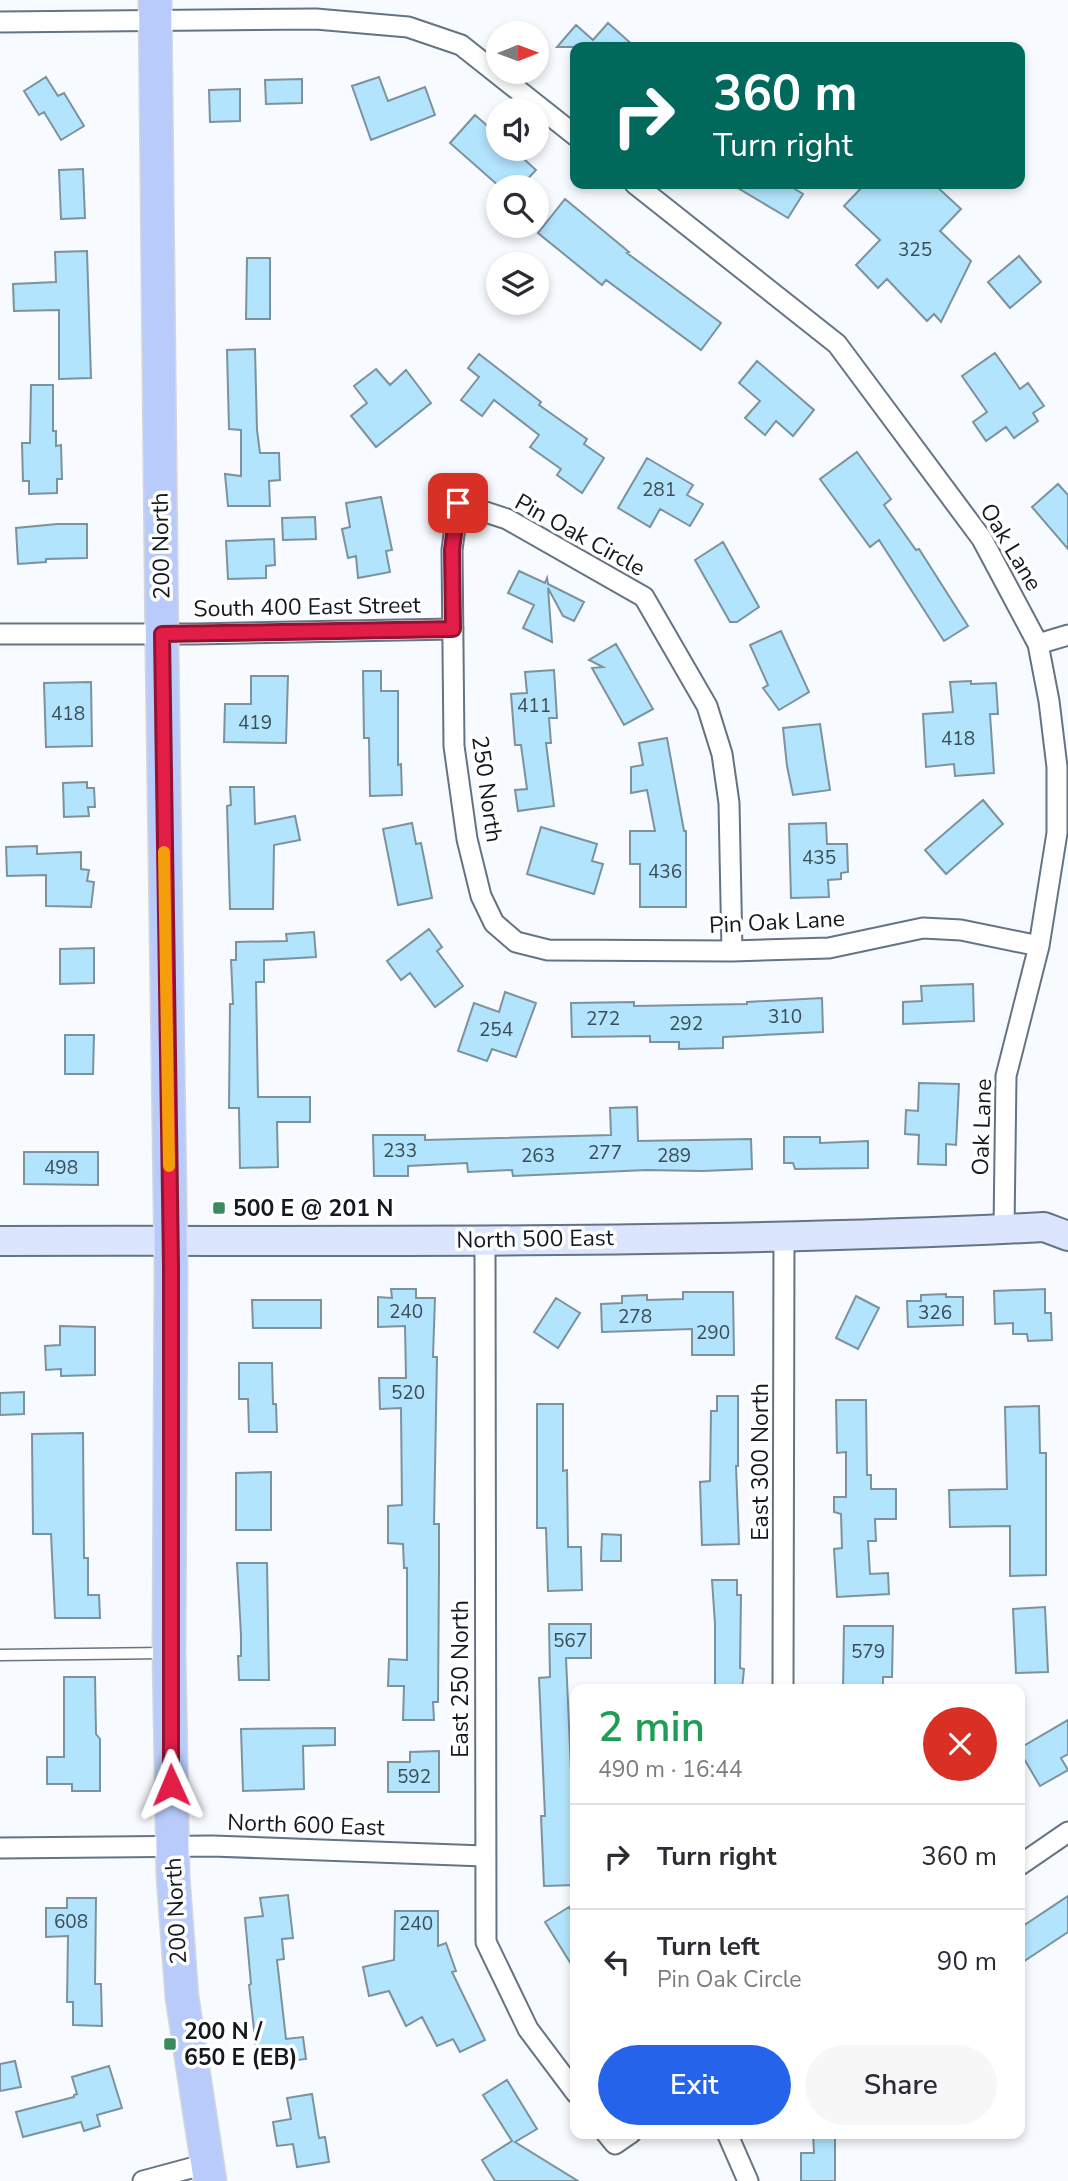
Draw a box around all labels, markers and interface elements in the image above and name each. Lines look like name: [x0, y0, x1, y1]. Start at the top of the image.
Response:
north arrow: [486, 21, 550, 84]
map controls: [486, 21, 549, 315]
text: 360 m: [713, 60, 857, 127]
icon: right: [598, 70, 689, 161]
button: sound: [486, 98, 549, 161]
text: Turn right: [713, 124, 853, 167]
button: search: [486, 175, 549, 238]
house number: 325: [898, 237, 932, 263]
button: layers: [486, 252, 549, 315]
pin: [428, 473, 488, 533]
house number: 281: [642, 477, 676, 503]
icon: arrive: [439, 484, 477, 522]
street label: Pin Oak Circle: [509, 486, 651, 584]
street label: 200 North: [145, 492, 177, 600]
street label: Oak Lane: [973, 497, 1049, 597]
street label: South 400 East Street: [193, 590, 422, 624]
house number: 411: [517, 693, 551, 719]
house number: 418: [51, 701, 85, 727]
house number: 419: [238, 710, 272, 736]
house number: 418: [941, 726, 975, 752]
street label: 250 North: [464, 734, 510, 844]
house number: 435: [802, 845, 836, 871]
house number: 436: [648, 859, 682, 885]
street label: Pin Oak Lane: [708, 903, 846, 941]
house number: 310: [768, 1004, 802, 1030]
house number: 272: [586, 1006, 620, 1032]
house number: 292: [669, 1011, 703, 1037]
house number: 254: [479, 1017, 513, 1043]
street label: Oak Lane: [965, 1078, 999, 1176]
house number: 233: [383, 1138, 417, 1164]
house number: 277: [588, 1140, 622, 1166]
house number: 263: [521, 1143, 555, 1169]
house number: 289: [657, 1143, 691, 1169]
house number: 498: [44, 1155, 78, 1181]
place label: 500 E @ 201 N: [233, 1193, 393, 1224]
marker: 500 E @ 201 N: [211, 1200, 227, 1216]
street label: North 500 East: [456, 1222, 615, 1256]
house number: 240: [389, 1299, 423, 1325]
house number: 326: [918, 1300, 952, 1326]
house number: 278: [618, 1304, 652, 1330]
house number: 290: [696, 1320, 730, 1346]
house number: 520: [391, 1380, 425, 1406]
street label: East 300 North: [745, 1383, 776, 1541]
street label: East 250 North: [445, 1600, 476, 1758]
house number: 567: [553, 1628, 587, 1654]
house number: 579: [851, 1639, 885, 1665]
text: 2 min: [598, 1699, 705, 1756]
button: close: [923, 1707, 997, 1781]
position arrow: [134, 1748, 208, 1822]
text: 490 m · 16:44: [598, 1754, 743, 1785]
house number: 592: [397, 1764, 431, 1790]
street label: North 600 East: [227, 1807, 386, 1843]
icon: right: [598, 1838, 636, 1876]
text: Turn right: [657, 1839, 776, 1874]
text: 360 m: [921, 1839, 997, 1874]
street label: 200 North: [158, 1857, 194, 1965]
house number: 608: [54, 1909, 88, 1935]
house number: 240: [399, 1911, 433, 1937]
text: Turn left: [657, 1929, 760, 1964]
icon: left: [598, 1943, 636, 1981]
text: 90 m: [937, 1944, 997, 1979]
text: Pin Oak Circle: [657, 1964, 802, 1995]
place label: 200 N / 650 E (EB): [184, 2016, 298, 2073]
marker: 200 N / 650 E (EB): [162, 2036, 178, 2052]
button: Exit: [598, 2045, 791, 2125]
button: Share: [805, 2045, 997, 2125]

